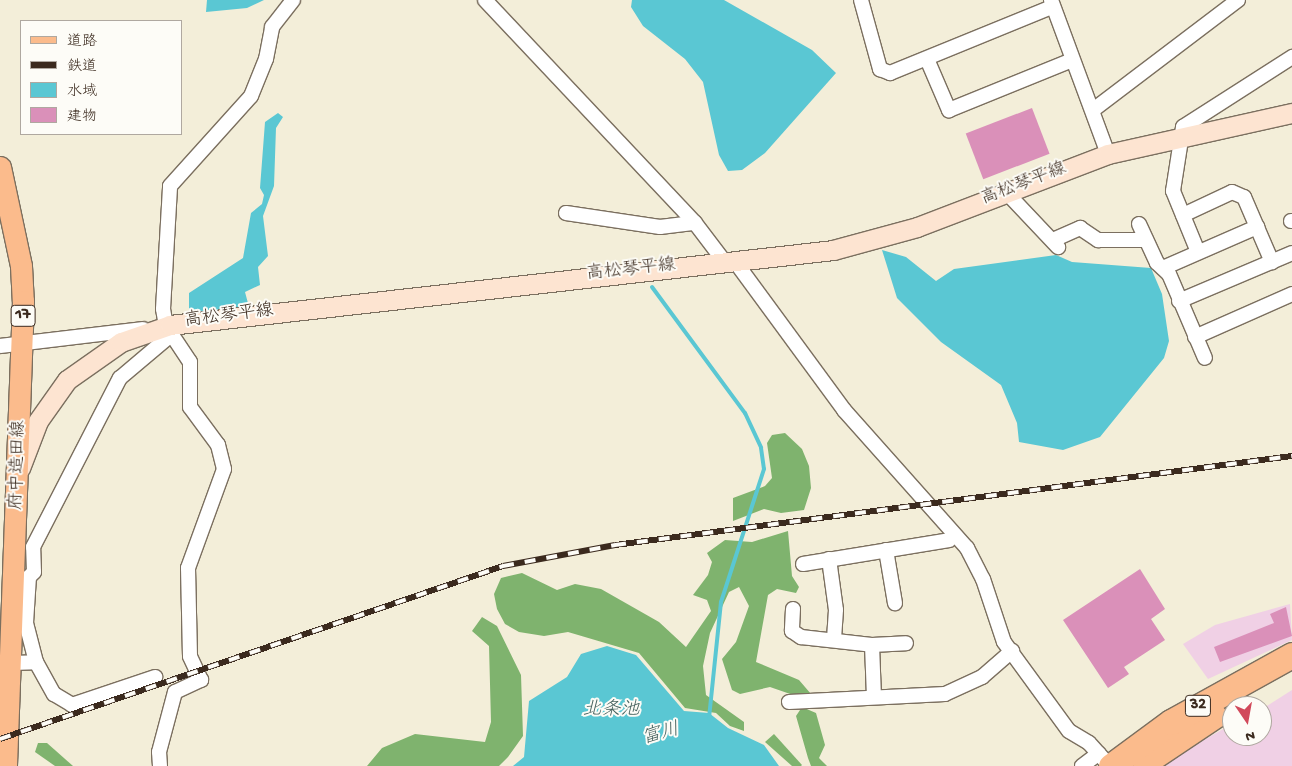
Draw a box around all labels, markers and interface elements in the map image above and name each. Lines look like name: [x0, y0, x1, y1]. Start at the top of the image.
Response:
legend: [20, 20, 182, 135]
text: 道路: [67, 33, 97, 51]
text: 鉄道: [67, 58, 97, 76]
text: 水域: [67, 83, 97, 101]
text: 建物: [67, 108, 97, 126]
street label: 高松琴平線: [978, 159, 1070, 211]
street label: 高松琴平線: [585, 256, 677, 286]
street label: 高松琴平線: [183, 301, 275, 333]
road number: 17: [10, 302, 36, 330]
street label: 府中造田線: [7, 420, 31, 510]
road number: 32: [1184, 692, 1212, 719]
north arrow: [1222, 696, 1272, 746]
water label: 北条池: [583, 700, 639, 722]
water label: 富川: [640, 719, 682, 751]
text: N: [1244, 726, 1256, 744]

